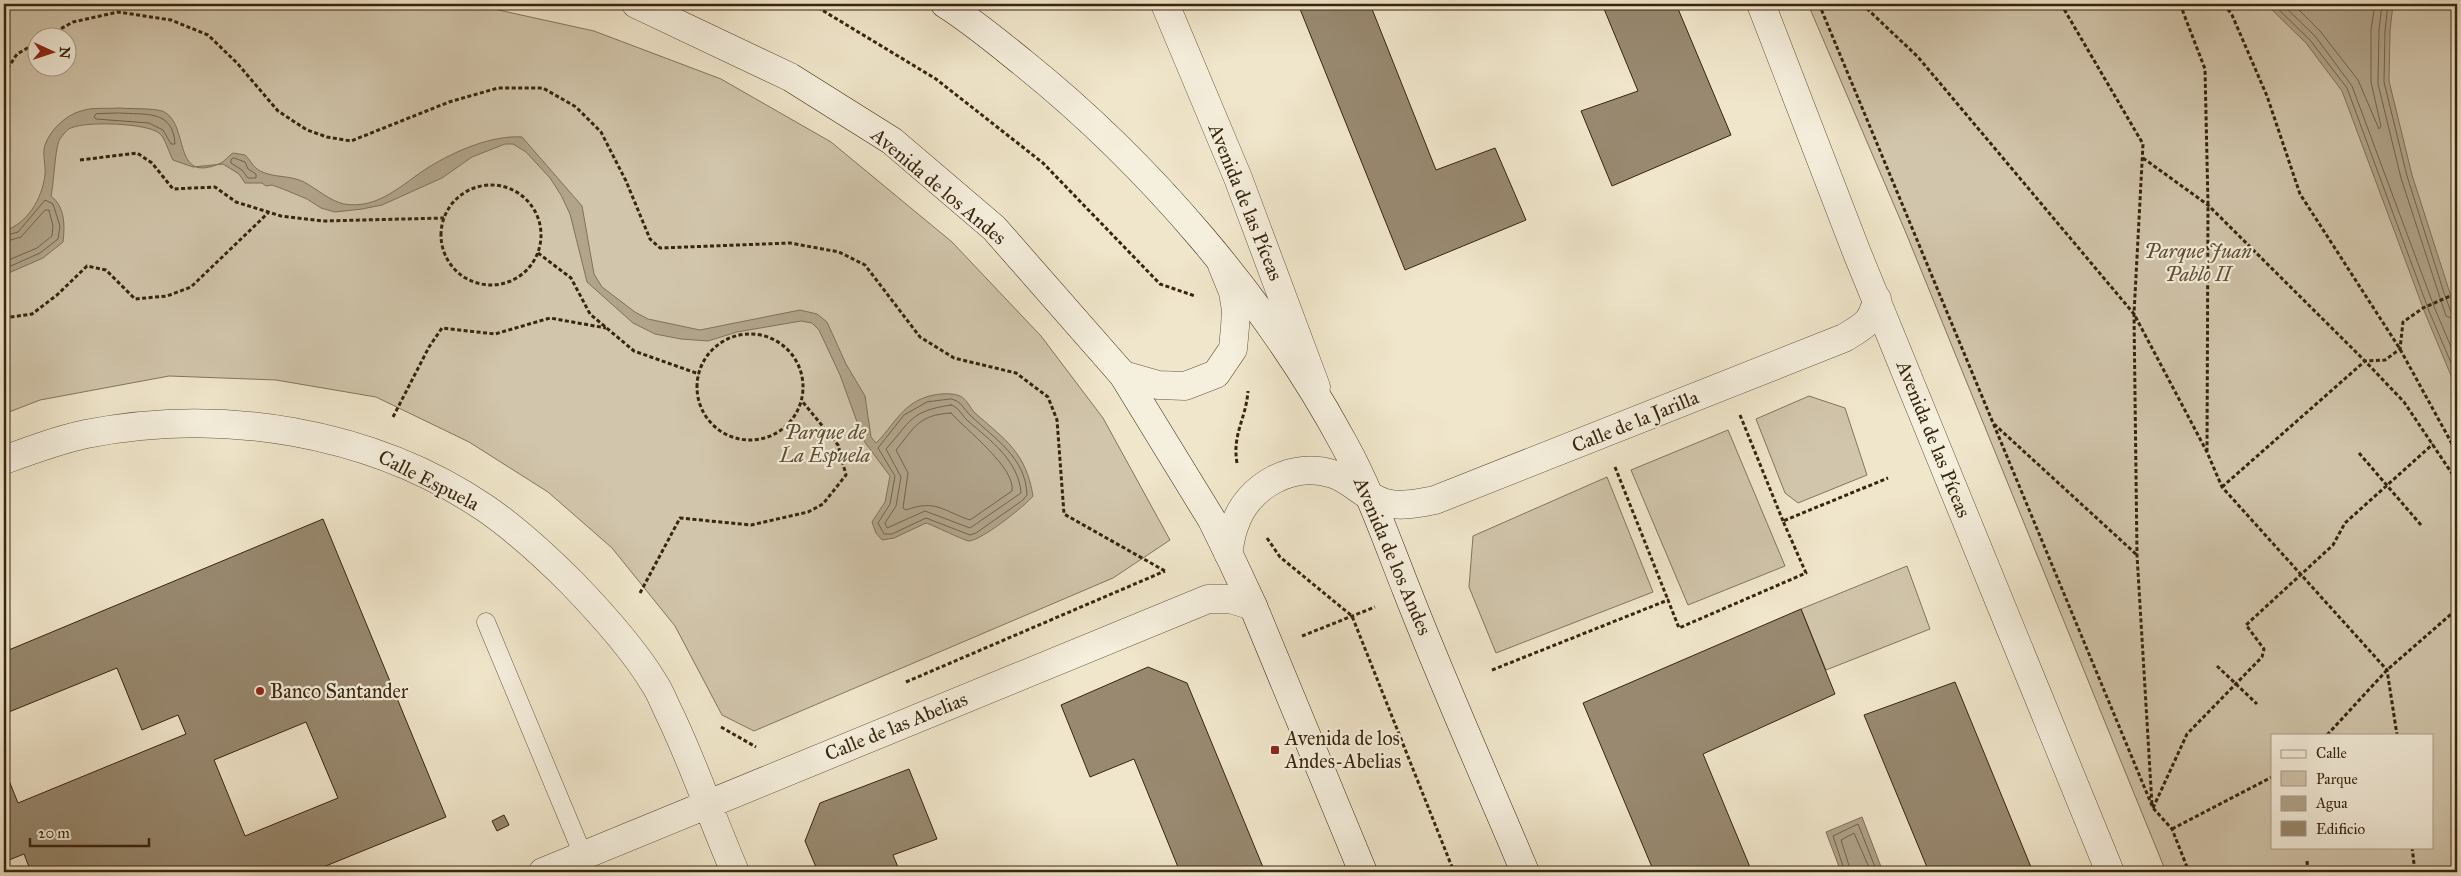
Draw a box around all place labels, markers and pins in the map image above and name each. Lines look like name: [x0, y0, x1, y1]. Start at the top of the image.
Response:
place label: Banco Santander: [270, 679, 409, 703]
marker: Banco Santander: [254, 685, 266, 697]
place label: Avenida de los Andes-Abelias: [1284, 726, 1401, 773]
marker: Avenida de los Andes-Abelias: [1269, 744, 1281, 756]

